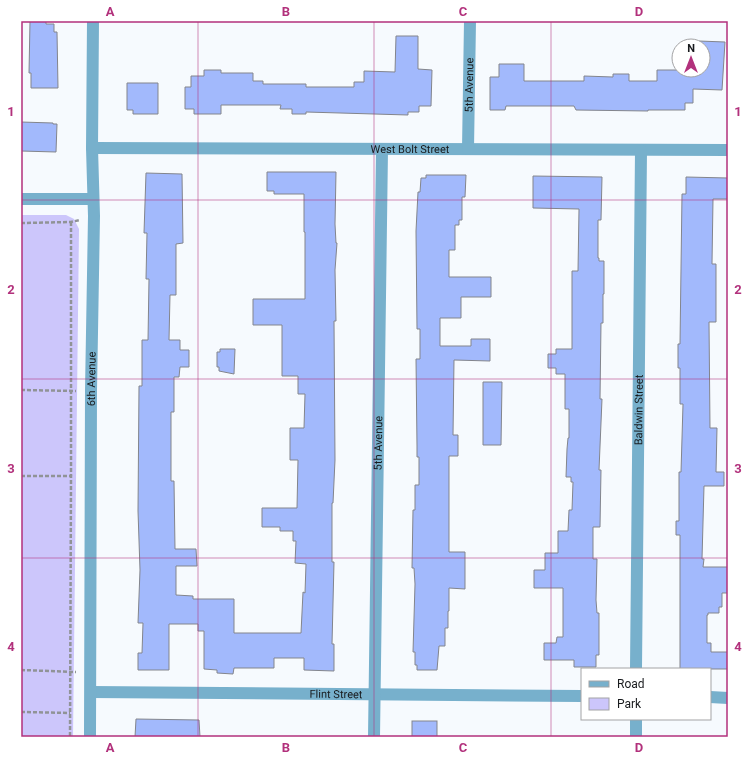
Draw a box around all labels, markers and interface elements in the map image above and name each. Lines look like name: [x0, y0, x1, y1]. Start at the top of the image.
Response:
text: A: [106, 4, 115, 19]
text: B: [282, 4, 290, 19]
text: C: [459, 4, 468, 19]
text: D: [635, 4, 643, 19]
north arrow: [671, 38, 711, 78]
text: N: [687, 42, 695, 55]
street label: 5th Avenue: [463, 57, 476, 112]
text: 1: [7, 104, 15, 119]
text: 1: [734, 104, 742, 119]
street label: West Bolt Street: [371, 143, 450, 156]
text: 2: [7, 282, 15, 297]
text: 2: [734, 282, 742, 297]
street label: 6th Avenue: [85, 351, 99, 406]
street label: Baldwin Street: [632, 374, 646, 445]
street label: 5th Avenue: [372, 415, 385, 470]
text: 3: [7, 461, 15, 476]
text: 3: [734, 461, 742, 476]
text: 4: [7, 639, 15, 654]
text: 4: [734, 639, 742, 654]
legend: [581, 668, 711, 720]
text: Road: [617, 677, 645, 691]
street label: Flint Street: [309, 688, 363, 701]
text: Park: [617, 697, 642, 711]
text: A: [106, 740, 115, 755]
text: B: [282, 740, 290, 755]
text: C: [459, 740, 468, 755]
text: D: [635, 740, 643, 755]

